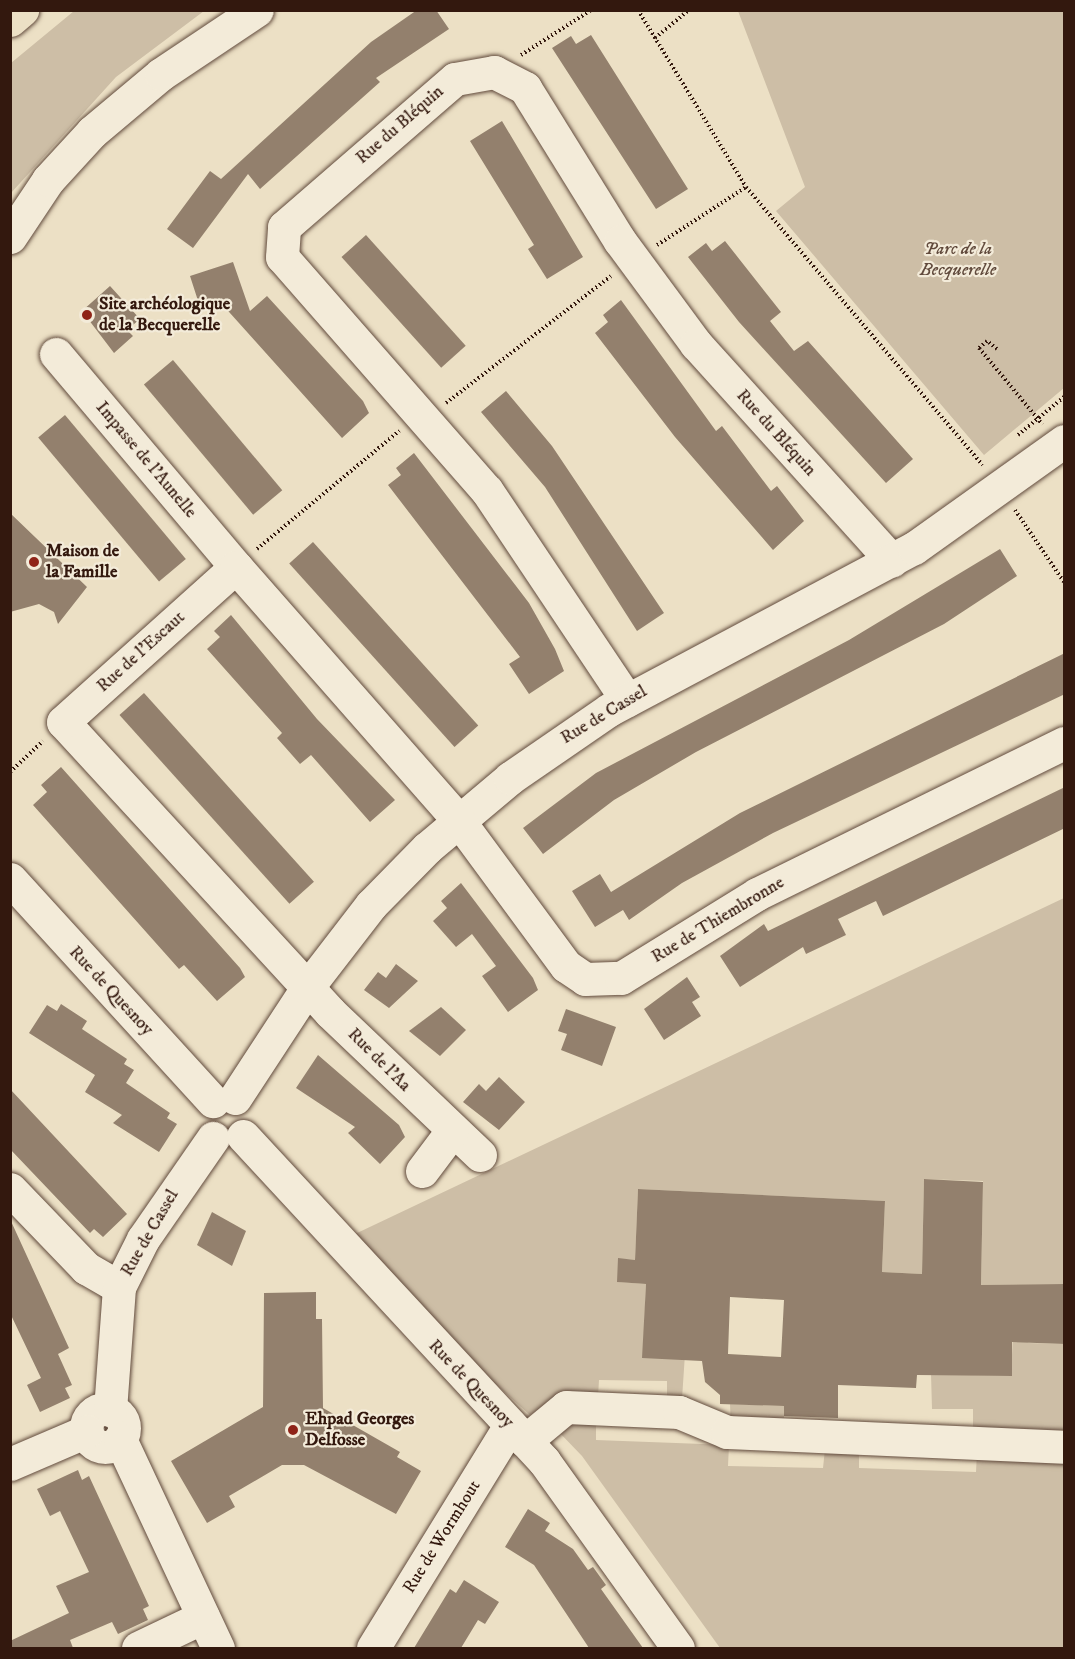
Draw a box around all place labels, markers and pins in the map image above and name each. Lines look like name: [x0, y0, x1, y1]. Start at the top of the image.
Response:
place label: Site archéologique de la Becquerelle: [99, 294, 230, 336]
marker: Site archéologique de la Becquerelle: [80, 308, 94, 322]
place label: Maison de la Famille: [46, 541, 119, 584]
marker: Maison de la Famille: [27, 555, 41, 569]
place label: Ehpad Georges Delfosse: [305, 1409, 414, 1452]
marker: Ehpad Georges Delfosse: [286, 1423, 300, 1437]

